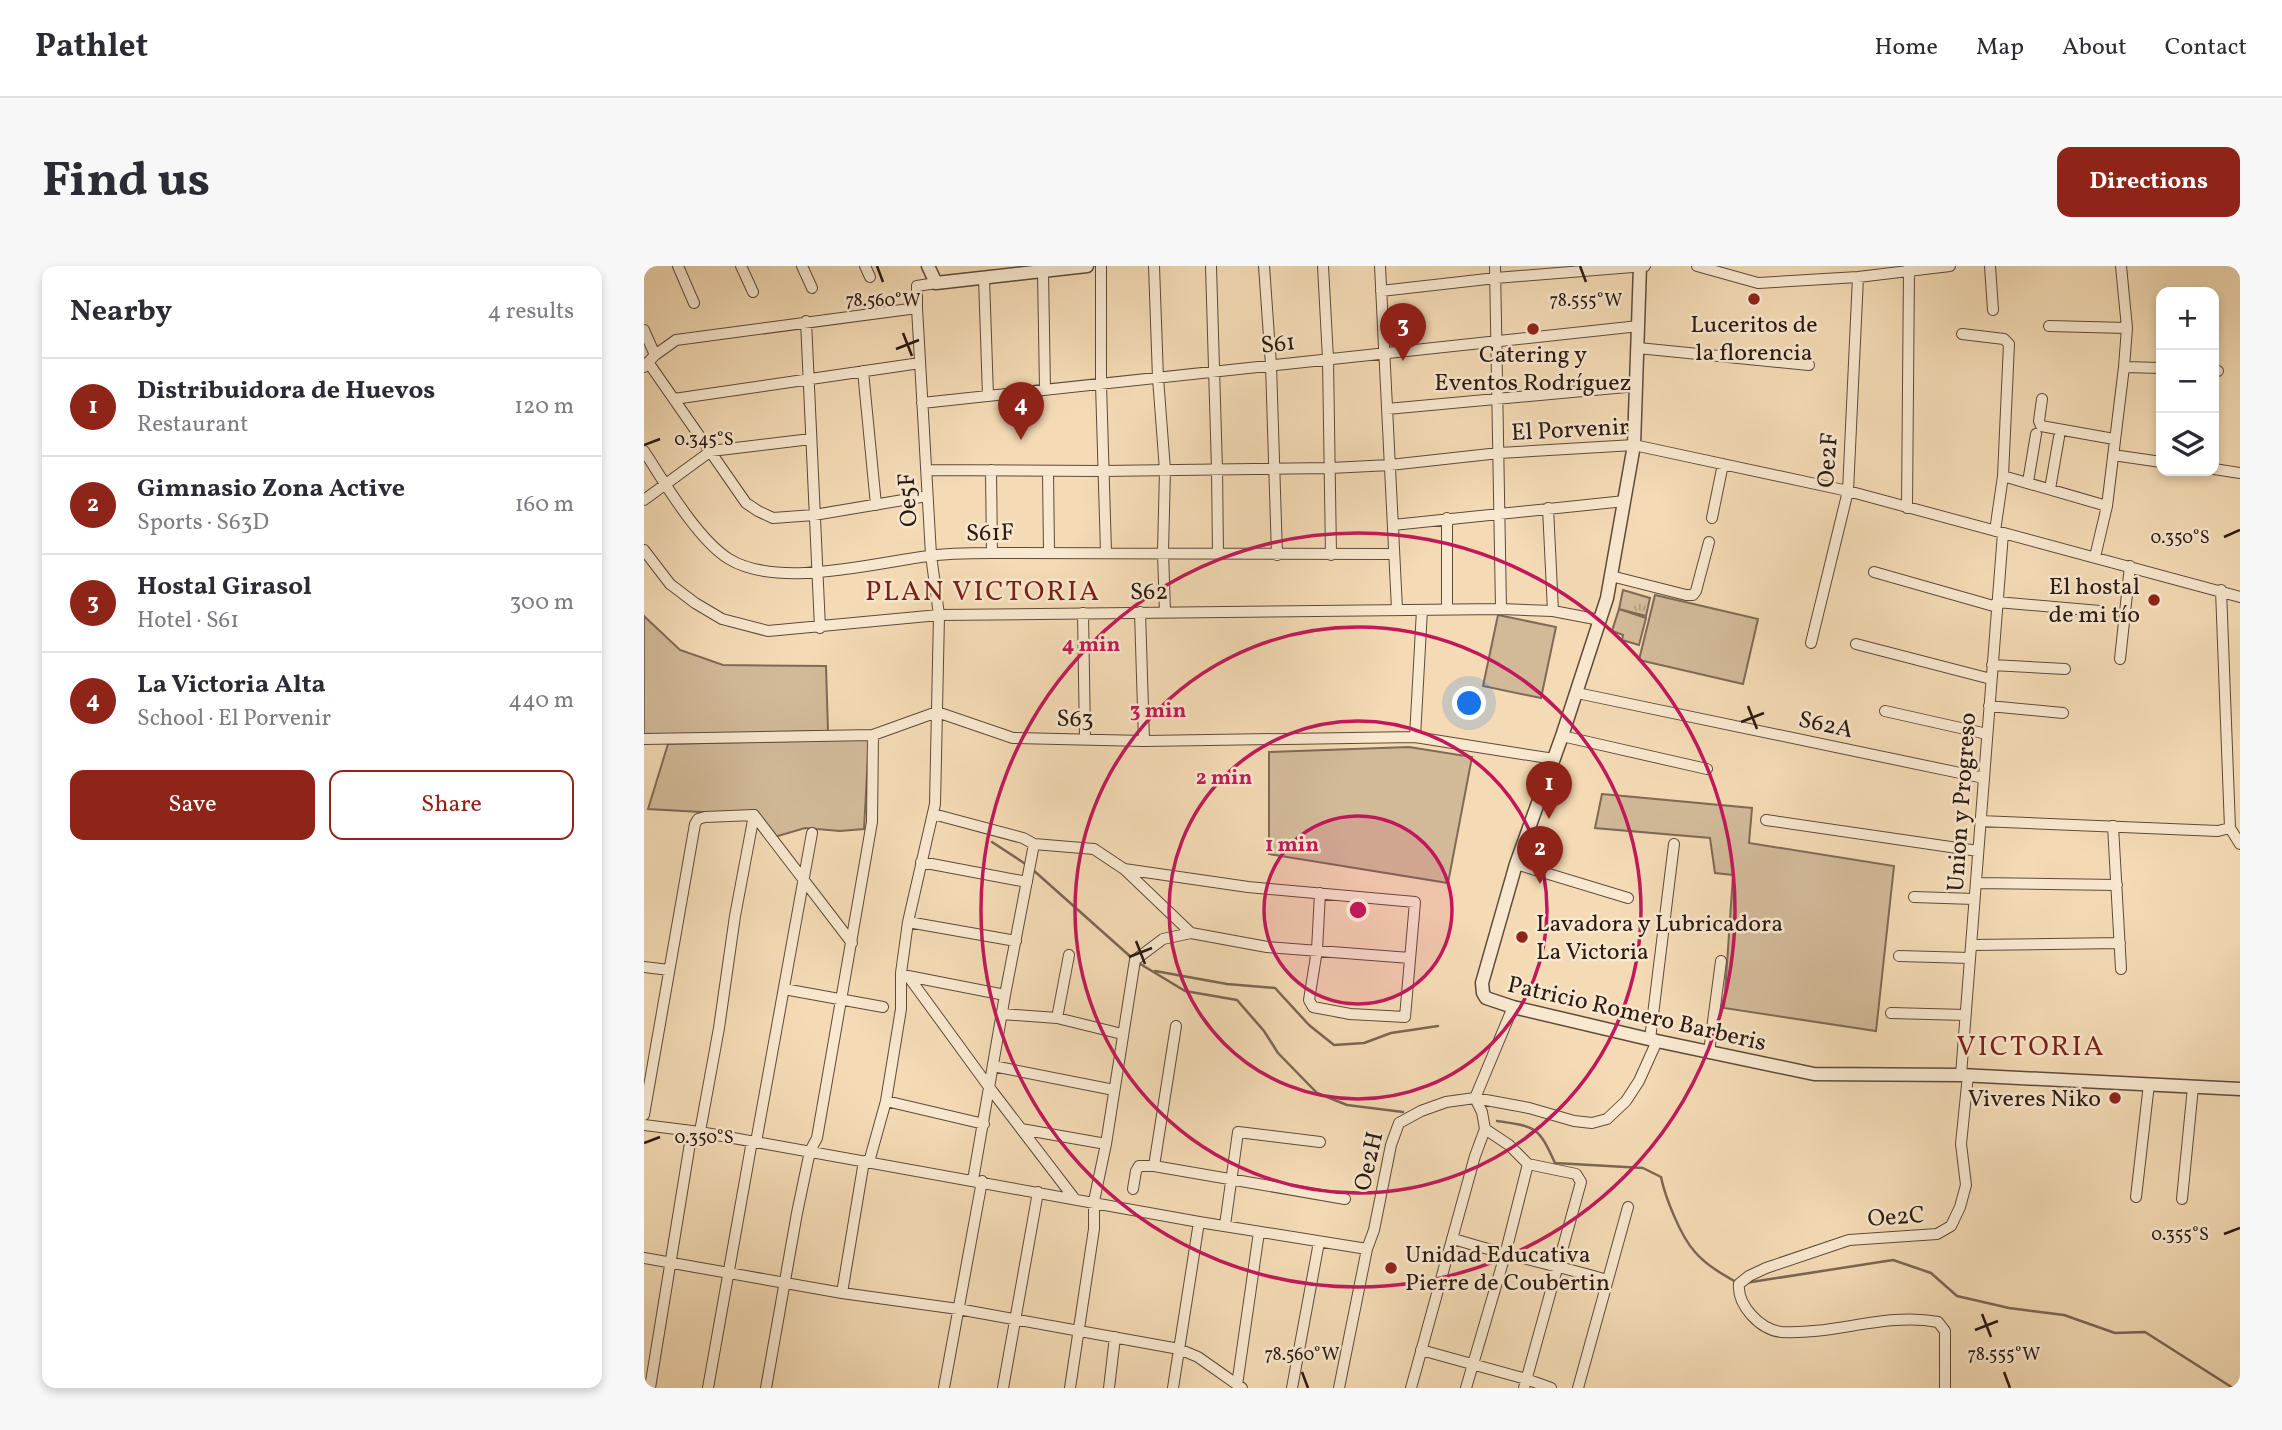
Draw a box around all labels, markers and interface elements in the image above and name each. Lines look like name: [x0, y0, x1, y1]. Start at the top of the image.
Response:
text: Pathlet: [35, 25, 148, 71]
text: Home: [1874, 31, 1938, 65]
text: Map: [1976, 31, 2024, 65]
text: About: [2062, 31, 2127, 65]
text: Contact: [2165, 31, 2247, 65]
button: Directions: [2057, 147, 2240, 217]
text: Find us: [42, 148, 210, 217]
map controls: [2156, 287, 2219, 476]
button: +: [2156, 287, 2219, 350]
text: 78.560°W: [845, 289, 921, 314]
text: 78.555°W: [1550, 289, 1622, 314]
text: Nearby: [70, 291, 172, 333]
marker: Luceritos de la florencia: [1746, 291, 1762, 307]
text: 4 results: [488, 296, 574, 328]
pin: 3: [1380, 303, 1426, 361]
place label: Luceritos de la florencia: [1690, 309, 1818, 371]
marker: Catering y Eventos Rodríguez: [1525, 321, 1541, 337]
street label: S61: [1259, 326, 1297, 364]
place label: Catering y Eventos Rodríguez: [1434, 339, 1632, 401]
button: −: [2156, 350, 2219, 413]
text: Distribuidora de Huevos: [137, 373, 435, 409]
pin: 4: [998, 382, 1044, 440]
text: 1: [88, 391, 98, 423]
text: 120 m: [514, 391, 574, 423]
text: Restaurant: [137, 409, 248, 441]
street label: El Porvenir: [1510, 411, 1630, 451]
button: layers: [2156, 413, 2219, 476]
text: 0.345°S: [674, 428, 734, 453]
street label: Oe2F: [1810, 431, 1848, 489]
text: Gimnasio Zona Active: [137, 471, 405, 507]
street label: Oe5F: [891, 472, 927, 528]
text: 2: [87, 489, 99, 521]
text: 160 m: [515, 489, 574, 521]
text: Sports · S63D: [137, 507, 269, 539]
street label: S61F: [966, 517, 1014, 551]
text: 0.350°S: [2150, 526, 2210, 551]
text: Hostal Girasol: [137, 569, 312, 605]
place label: El hostal de mi tío: [2049, 571, 2140, 633]
district label: PLAN VICTORIA: [865, 573, 1101, 612]
street label: S62: [1130, 576, 1168, 610]
text: 3: [87, 587, 99, 619]
text: 300 m: [510, 587, 574, 619]
marker: El hostal de mi tío: [2146, 592, 2162, 608]
text: Hotel · S61: [137, 605, 239, 637]
text: 4 min: [1062, 631, 1120, 660]
text: La Victoria Alta: [137, 667, 326, 703]
text: 4: [86, 685, 100, 717]
text: 440 m: [508, 685, 574, 717]
your location: [1452, 686, 1486, 720]
text: 3 min: [1130, 697, 1186, 726]
text: School · El Porvenir: [137, 703, 331, 735]
street label: S63: [1056, 703, 1094, 737]
street label: S62A: [1795, 704, 1856, 748]
street label: Union y Progreso: [1940, 711, 1986, 893]
pin: 1: [1526, 761, 1572, 819]
text: 2 min: [1196, 764, 1252, 793]
button: Save: [70, 770, 315, 840]
button: Share: [329, 770, 574, 840]
pin: 2: [1517, 826, 1563, 884]
text: 1 min: [1265, 831, 1319, 860]
centre of rings: [1346, 898, 1370, 922]
place label: Lavadora y Lubricadora La Victoria: [1536, 908, 1783, 970]
marker: Lavadora y Lubricadora La Victoria: [1514, 929, 1530, 945]
street label: Patricio Romero Barberis: [1504, 969, 1769, 1061]
district label: VICTORIA: [1957, 1028, 2105, 1067]
place label: Viveres Niko: [1968, 1083, 2101, 1117]
marker: Viveres Niko: [2107, 1090, 2123, 1106]
text: 0.350°S: [674, 1126, 734, 1151]
street label: Oe2H: [1347, 1128, 1393, 1194]
street label: Oe2C: [1866, 1199, 1926, 1237]
text: 0.355°S: [2151, 1223, 2209, 1248]
place label: Unidad Educativa Pierre de Coubertin: [1405, 1239, 1610, 1301]
marker: Unidad Educativa Pierre de Coubertin: [1383, 1260, 1399, 1276]
text: 78.560°W: [1264, 1343, 1340, 1368]
text: 78.555°W: [1968, 1343, 2040, 1368]

